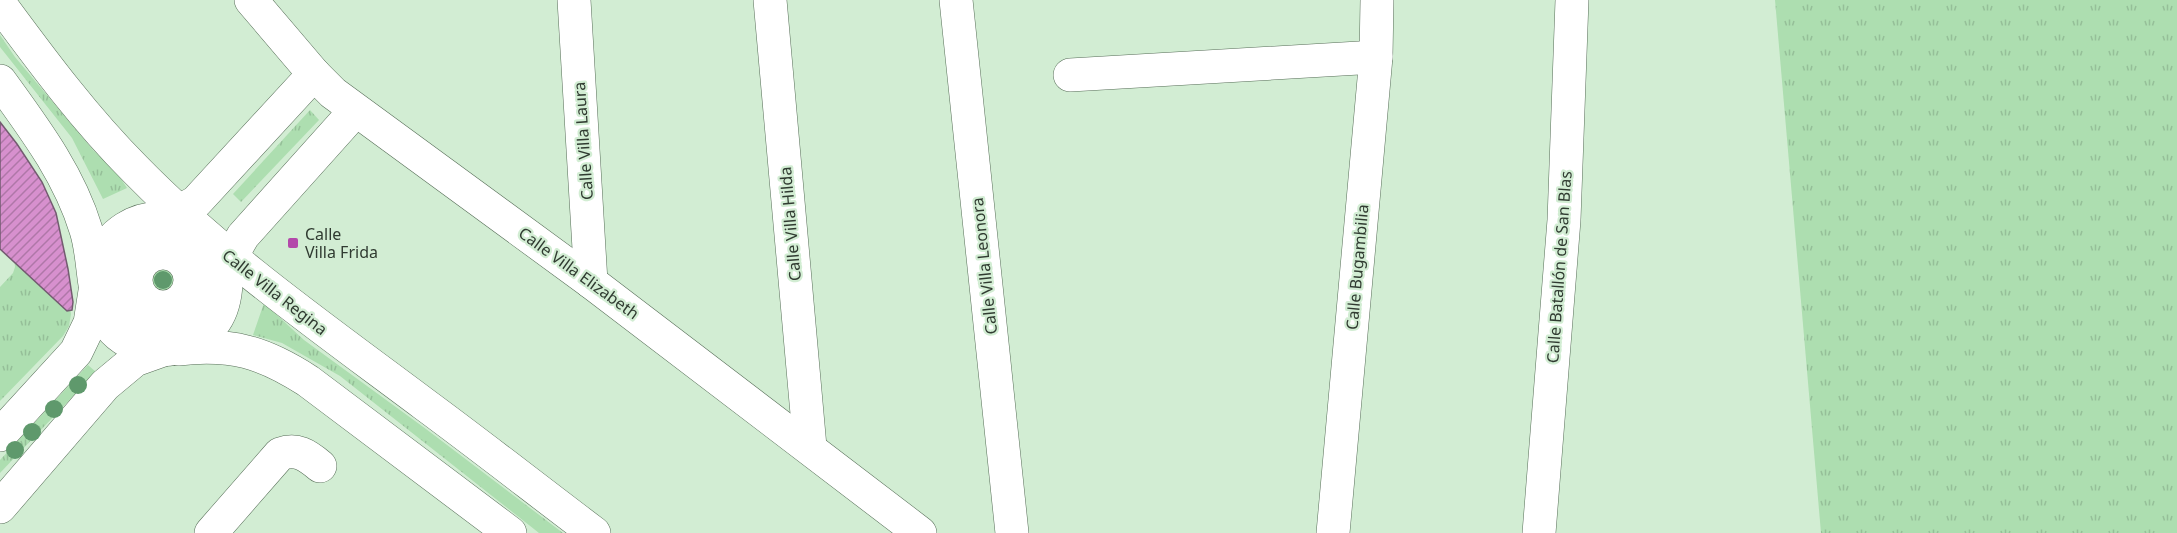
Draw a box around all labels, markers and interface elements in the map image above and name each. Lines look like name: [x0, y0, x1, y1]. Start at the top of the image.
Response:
street label: Calle Villa Laura: [568, 81, 598, 201]
street label: Calle Villa Hilda: [774, 166, 806, 282]
street label: Calle Batallón de San Blas: [1541, 170, 1577, 364]
street label: Calle Villa Leonora: [966, 196, 1002, 336]
street label: Calle Bugambilia: [1341, 203, 1373, 331]
street label: Calle Villa Elizabeth: [514, 222, 644, 324]
place label: Calle Villa Frida: [305, 223, 378, 263]
marker: Calle Villa Frida: [286, 236, 300, 250]
street label: Calle Villa Regina: [218, 244, 332, 340]

